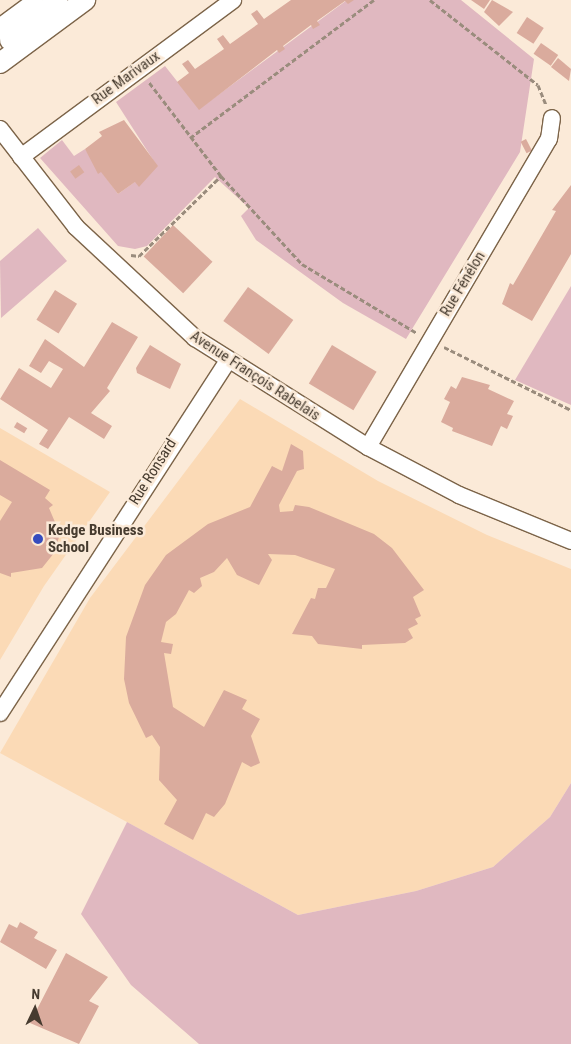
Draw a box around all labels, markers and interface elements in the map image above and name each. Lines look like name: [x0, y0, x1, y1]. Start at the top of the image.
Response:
street label: Rue Marivaux: [89, 47, 163, 109]
street label: Rue Fénélon: [437, 248, 489, 320]
street label: Avenue François Rabelais: [187, 327, 323, 425]
street label: Rue Ronsard: [126, 436, 180, 508]
place label: Kedge Business School: [48, 521, 143, 556]
marker: Kedge Business School: [32, 533, 44, 545]
north arrow: [10, 984, 60, 1034]
text: N: [31, 986, 40, 1002]

